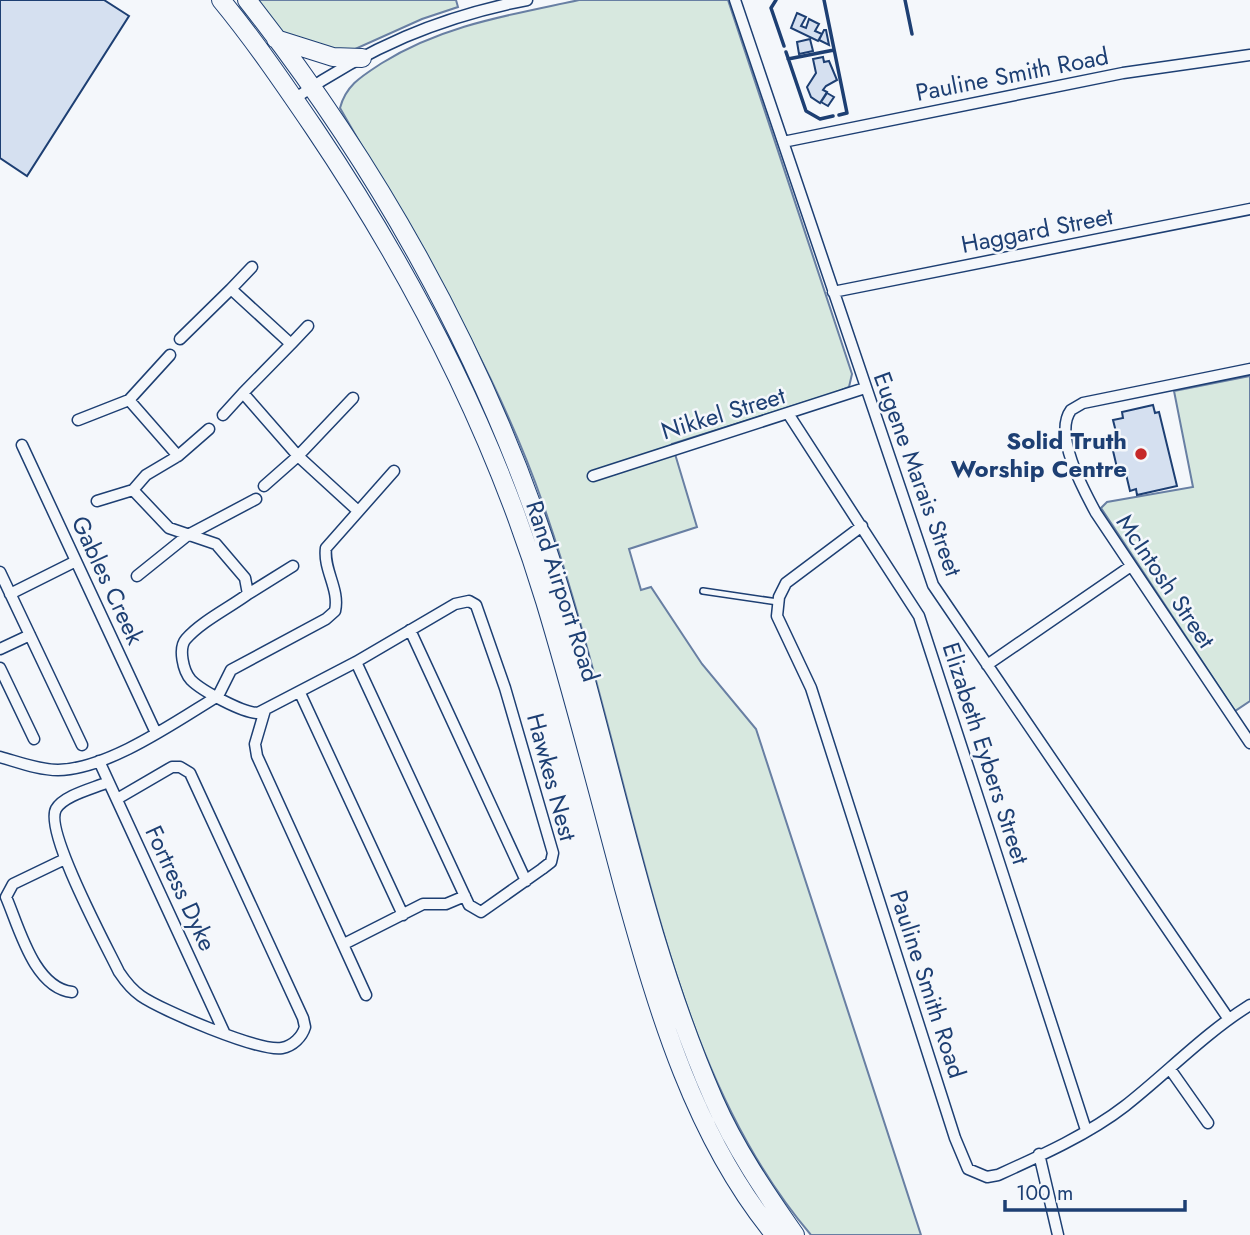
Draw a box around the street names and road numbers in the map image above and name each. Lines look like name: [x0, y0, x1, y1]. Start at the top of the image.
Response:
street label: Pauline Smith Road: [912, 38, 1112, 110]
street label: Haggard Street: [958, 198, 1116, 262]
street label: Eugene Marais Street: [865, 367, 971, 581]
street label: Nikkel Street: [657, 377, 790, 448]
street label: Rand Airport Road: [517, 496, 609, 686]
street label: McIntosh Street: [1108, 507, 1224, 655]
street label: Gables Creek: [63, 510, 153, 650]
street label: Elizabeth Eybers Street: [934, 638, 1038, 869]
street label: Hawkes Nest: [518, 709, 586, 845]
street label: Fortress Dyke: [137, 819, 225, 957]
street label: Pauline Smith Road: [881, 885, 975, 1083]

